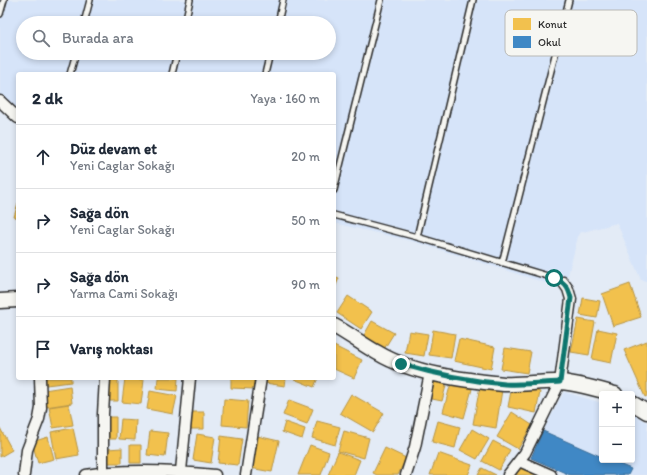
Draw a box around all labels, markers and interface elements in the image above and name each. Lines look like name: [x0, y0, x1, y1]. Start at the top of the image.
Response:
legend: [505, 10, 637, 56]
search box: [16, 16, 336, 60]
text: Konut: [538, 18, 567, 31]
icon: search: [30, 27, 52, 49]
text: Burada ara: [62, 29, 134, 47]
text: Okul: [538, 36, 561, 49]
text: 2 dk: [32, 88, 63, 108]
text: Yaya · 160 m: [251, 91, 320, 106]
text: Düz devam et: [70, 140, 157, 158]
icon: ahead: [32, 146, 54, 168]
text: 20 m: [291, 149, 320, 164]
text: Yeni Caglar Sokağı: [70, 158, 175, 173]
text: Sağa dön: [70, 204, 129, 222]
icon: right: [32, 210, 54, 232]
text: 50 m: [291, 213, 320, 228]
text: Yeni Caglar Sokağı: [70, 222, 175, 237]
text: Sağa dön: [70, 268, 129, 286]
route start: [545, 269, 563, 287]
icon: right: [32, 274, 54, 296]
text: 90 m: [291, 277, 320, 292]
text: Yarma Cami Sokağı: [70, 286, 178, 301]
icon: arrive: [32, 338, 54, 360]
text: Varış noktası: [70, 340, 153, 358]
route end: [392, 355, 410, 373]
map controls: [599, 391, 635, 463]
button: +: [599, 391, 635, 427]
button: −: [599, 427, 635, 463]

